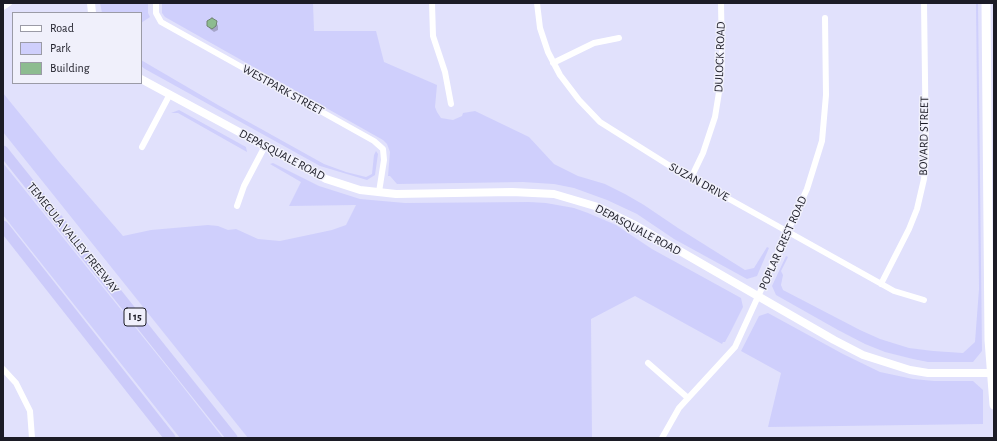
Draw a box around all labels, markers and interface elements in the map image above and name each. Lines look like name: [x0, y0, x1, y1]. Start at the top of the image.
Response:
legend: [12, 12, 142, 84]
street label: DULOCK ROAD: [712, 21, 728, 93]
text: Road: [50, 22, 74, 34]
text: Park: [50, 42, 71, 54]
text: Building: [50, 62, 90, 74]
street label: WESTPARK STREET: [240, 62, 326, 118]
street label: BOVARD STREET: [916, 96, 932, 176]
street label: DEPASQUALE ROAD: [237, 126, 327, 184]
street label: SUZAN DRIVE: [666, 160, 732, 204]
street label: TEMECULA VALLEY FREEWAY: [24, 180, 122, 296]
street label: POPLAR CREST ROAD: [756, 194, 810, 292]
street label: DEPASQUALE ROAD: [593, 201, 683, 259]
road number: I 15: [124, 308, 146, 326]

